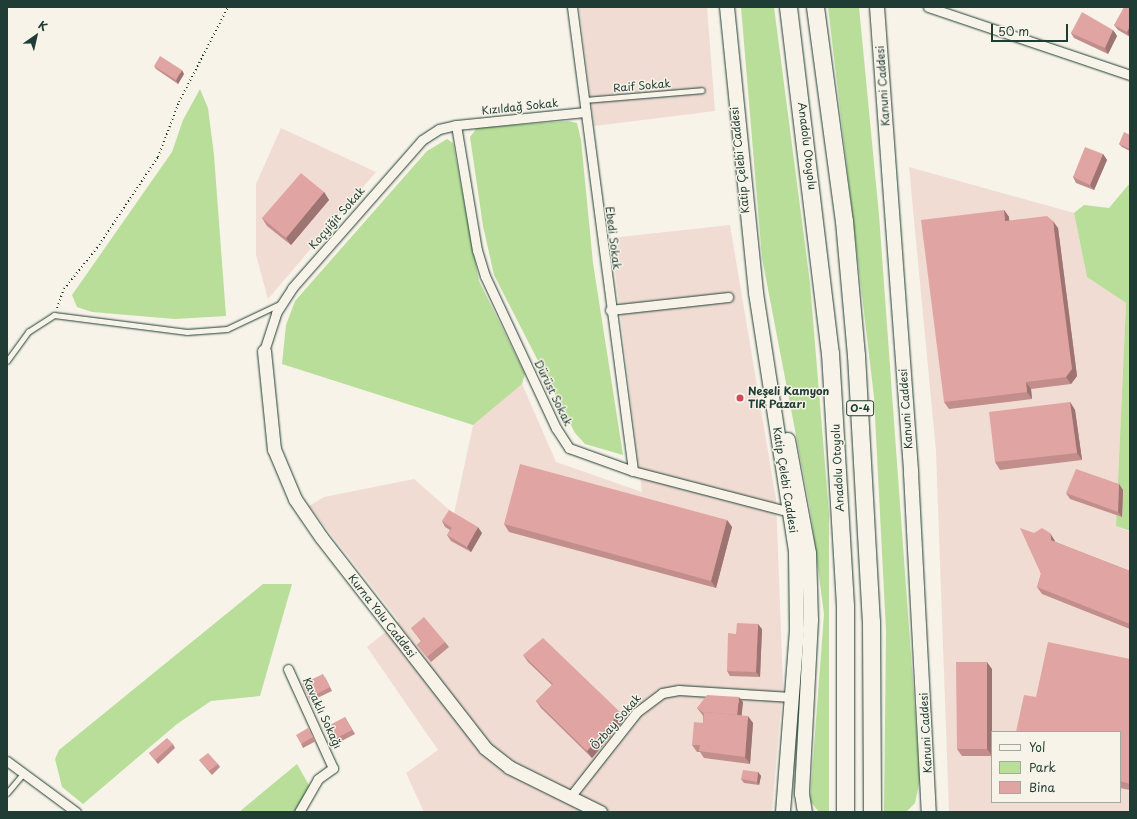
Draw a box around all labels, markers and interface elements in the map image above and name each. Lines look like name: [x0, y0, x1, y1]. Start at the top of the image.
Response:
north arrow: [16, 16, 56, 56]
text: K: [35, 16, 51, 35]
scale bar: [993, 16, 1070, 42]
text: 50 m: [998, 22, 1029, 40]
street label: Kanuni Caddesi: [874, 45, 892, 127]
street label: Raif Sokak: [612, 77, 672, 95]
street label: Kızıldağ Sokak: [481, 96, 559, 118]
street label: Anadolu Otoyolu: [795, 101, 819, 191]
street label: Katip Çelebi Caddesi: [728, 106, 752, 214]
street label: Koçyiğit Sokak: [306, 184, 368, 252]
street label: Ebedi Sokak: [603, 205, 623, 271]
street label: Dürüst Sokak: [531, 357, 575, 429]
street label: Kanuni Caddesi: [897, 368, 915, 450]
place label: Neşeli Kamyon TIR Pazarı: [748, 385, 830, 411]
marker: Neşeli Kamyon TIR Pazarı: [735, 393, 745, 403]
road number: O-4: [846, 400, 874, 416]
street label: Anadolu Otoyolu: [829, 424, 847, 512]
street label: Katip Çelebi Caddesi: [770, 426, 800, 534]
street label: Kurna Yolu Caddesi: [345, 572, 419, 660]
street label: Kavaklı Sokağı: [300, 675, 344, 751]
street label: Özbay Sokak: [588, 691, 644, 753]
street label: Kanuni Caddesi: [917, 692, 935, 774]
legend: [991, 731, 1121, 803]
text: Yol: [1029, 738, 1045, 756]
text: Park: [1029, 758, 1056, 776]
text: Bina: [1029, 778, 1055, 796]

